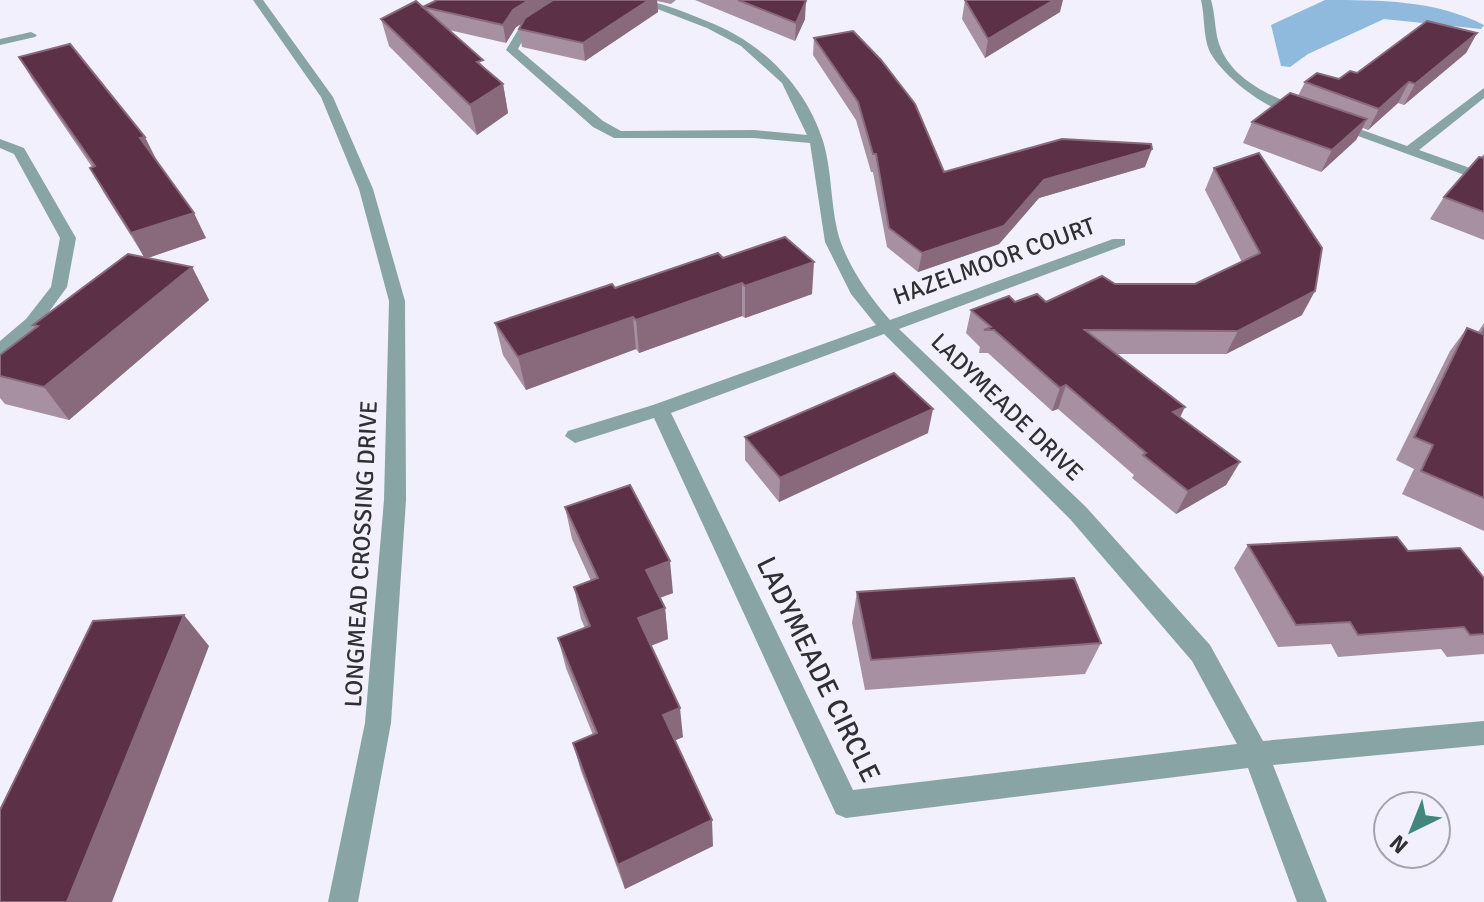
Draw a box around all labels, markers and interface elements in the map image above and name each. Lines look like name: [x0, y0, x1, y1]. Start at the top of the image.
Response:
street label: HAZELMOOR COURT: [889, 210, 1099, 312]
street label: LADYMEADE DRIVE: [925, 327, 1089, 487]
street label: LONGMEAD CROSSING DRIVE: [338, 400, 384, 708]
street label: LADYMEADE CIRCLE: [749, 551, 888, 788]
north arrow: [1372, 790, 1452, 870]
text: N: [1384, 829, 1414, 859]

